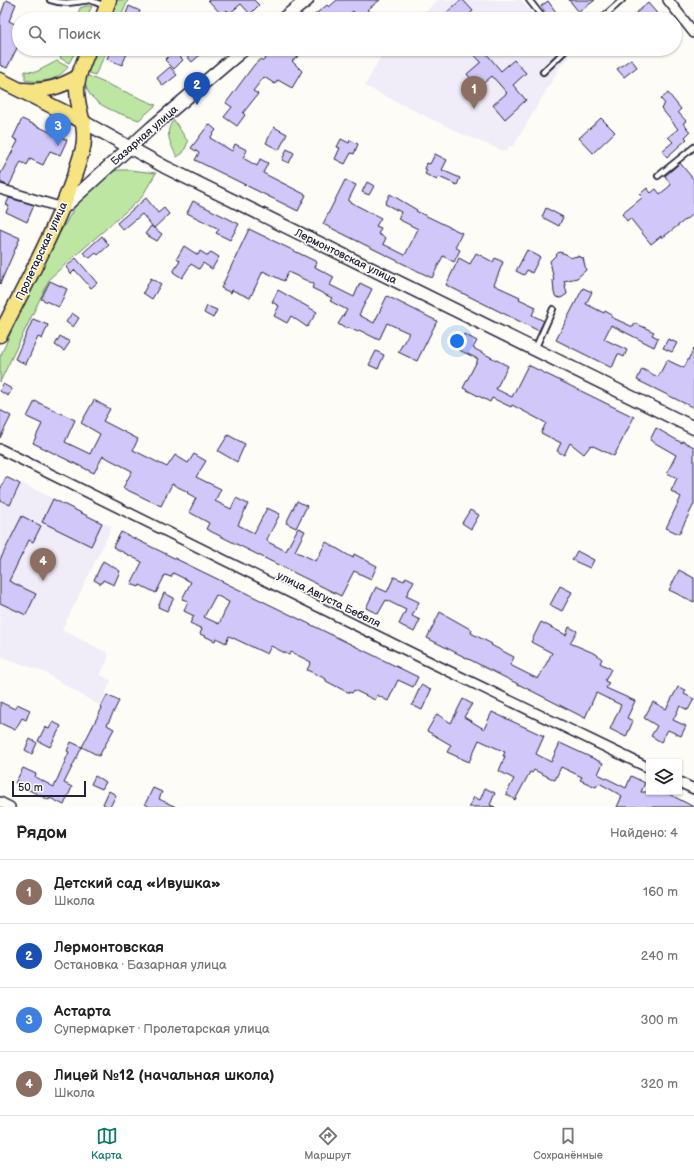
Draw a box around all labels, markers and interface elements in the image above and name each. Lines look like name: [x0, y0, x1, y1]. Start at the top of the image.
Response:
search box: [12, 12, 682, 56]
icon: search: [26, 23, 48, 45]
text: Поиск: [58, 25, 101, 44]
pin: 2: [184, 72, 210, 105]
pin: 1: [461, 76, 487, 109]
street label: Базарная улица: [108, 102, 181, 168]
pin: 3: [45, 113, 71, 146]
street label: Пролетарская улица: [13, 199, 70, 303]
street label: Лермонтовская улица: [292, 226, 399, 287]
your location: [447, 331, 467, 351]
pin: 4: [30, 548, 56, 581]
street label: улица Августа Бебеля: [275, 569, 383, 630]
map controls: [646, 759, 682, 795]
button: layers: [646, 759, 682, 795]
scale bar: [12, 779, 86, 798]
text: 50 m: [18, 781, 43, 794]
text: Рядом: [16, 823, 67, 843]
text: Найдено: 4: [610, 825, 678, 841]
text: Детский сад «Ивушка»: [54, 874, 221, 893]
text: 1: [26, 884, 32, 900]
text: 160 m: [643, 884, 678, 900]
text: Школа: [54, 893, 95, 909]
text: Лермонтовская: [54, 938, 164, 957]
text: 2: [25, 948, 33, 964]
text: 240 m: [641, 948, 678, 964]
text: Остановка · Базарная улица: [54, 957, 227, 973]
text: Астарта: [54, 1002, 111, 1021]
text: 3: [25, 1012, 33, 1028]
text: 300 m: [640, 1012, 678, 1028]
text: Супермаркет · Пролетарская улица: [54, 1021, 270, 1037]
text: Лицей №12 (начальная школа): [54, 1066, 274, 1085]
text: 4: [25, 1076, 33, 1092]
text: 320 m: [640, 1076, 678, 1092]
text: Школа: [54, 1085, 95, 1101]
tab: Карта: [91, 1125, 122, 1162]
tab: Маршрут: [304, 1125, 351, 1162]
tab: Сохранённые: [533, 1125, 603, 1162]

